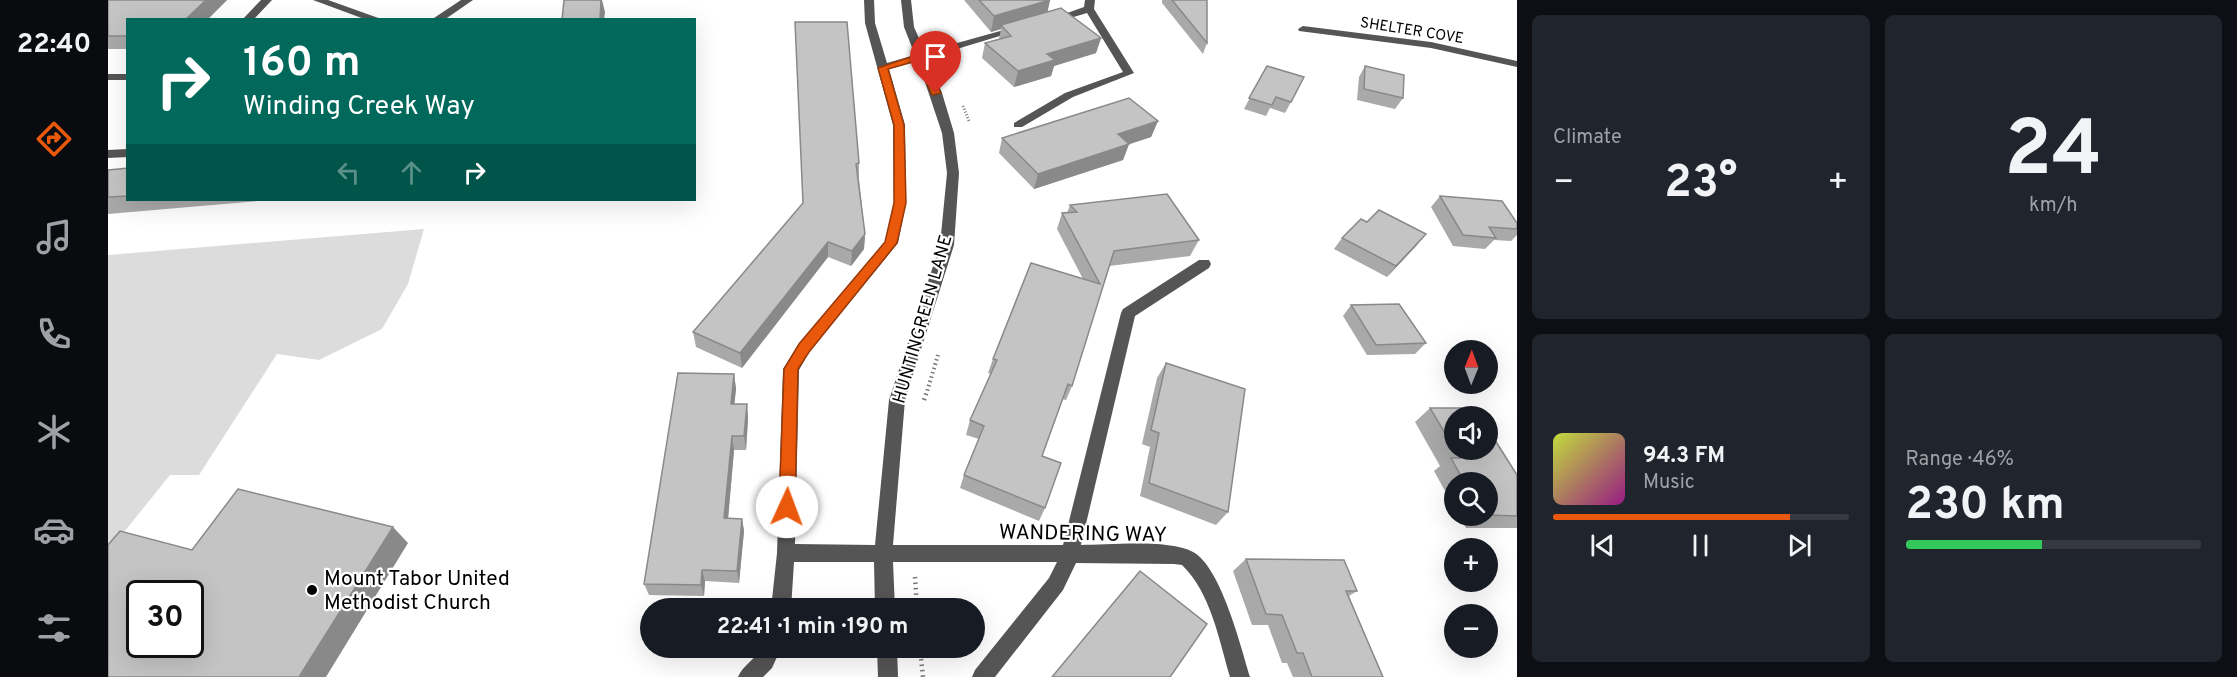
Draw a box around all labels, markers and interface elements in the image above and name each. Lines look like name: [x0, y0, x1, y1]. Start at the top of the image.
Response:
street label: SHELTER COVE: [1359, 14, 1465, 49]
text: 22:40: [17, 28, 91, 62]
pin: [910, 31, 961, 93]
text: 160 m: [243, 38, 361, 91]
icon: arrive: [919, 40, 952, 73]
icon: right: [144, 42, 222, 120]
text: Winding Creek Way: [243, 90, 475, 124]
text: 24: [2004, 104, 2102, 203]
icon: directions: [33, 118, 75, 160]
text: Climate: [1553, 125, 1622, 151]
icon: left: [332, 156, 365, 189]
icon: ahead: [395, 156, 428, 189]
icon: right: [458, 156, 491, 189]
text: 23°: [1664, 156, 1737, 213]
text: −: [1553, 163, 1574, 205]
text: +: [1827, 163, 1849, 205]
text: km/h: [2029, 193, 2078, 219]
icon: music: [33, 216, 75, 258]
street label: HUNTINGREEN LANE: [888, 233, 959, 406]
icon: phone: [33, 313, 75, 355]
north arrow: [1444, 340, 1498, 394]
map controls: [1444, 340, 1498, 658]
button: sound: [1444, 406, 1498, 460]
icon: climate: [33, 411, 75, 453]
text: 94.3 FM: [1643, 443, 1725, 470]
text: Range · 46%: [1906, 447, 2014, 473]
text: Music: [1643, 470, 1695, 496]
button: search: [1444, 472, 1498, 526]
position arrow: [755, 475, 819, 539]
text: 230 km: [1906, 478, 2065, 535]
icon: car: [33, 509, 75, 551]
street label: WANDERING WAY: [999, 520, 1167, 549]
icon: previous: [1586, 529, 1619, 562]
icon: pause: [1684, 529, 1717, 562]
icon: next: [1783, 529, 1816, 562]
button: +: [1444, 538, 1498, 592]
place label: Mount Tabor United Methodist Church: [324, 566, 510, 617]
speed limit sign: 30: [126, 580, 204, 658]
marker: Mount Tabor United Methodist Church: [305, 583, 319, 597]
button: −: [1444, 604, 1498, 658]
icon: filters: [33, 607, 75, 649]
text: 22:41 · 1 min · 190 m: [717, 614, 908, 641]

